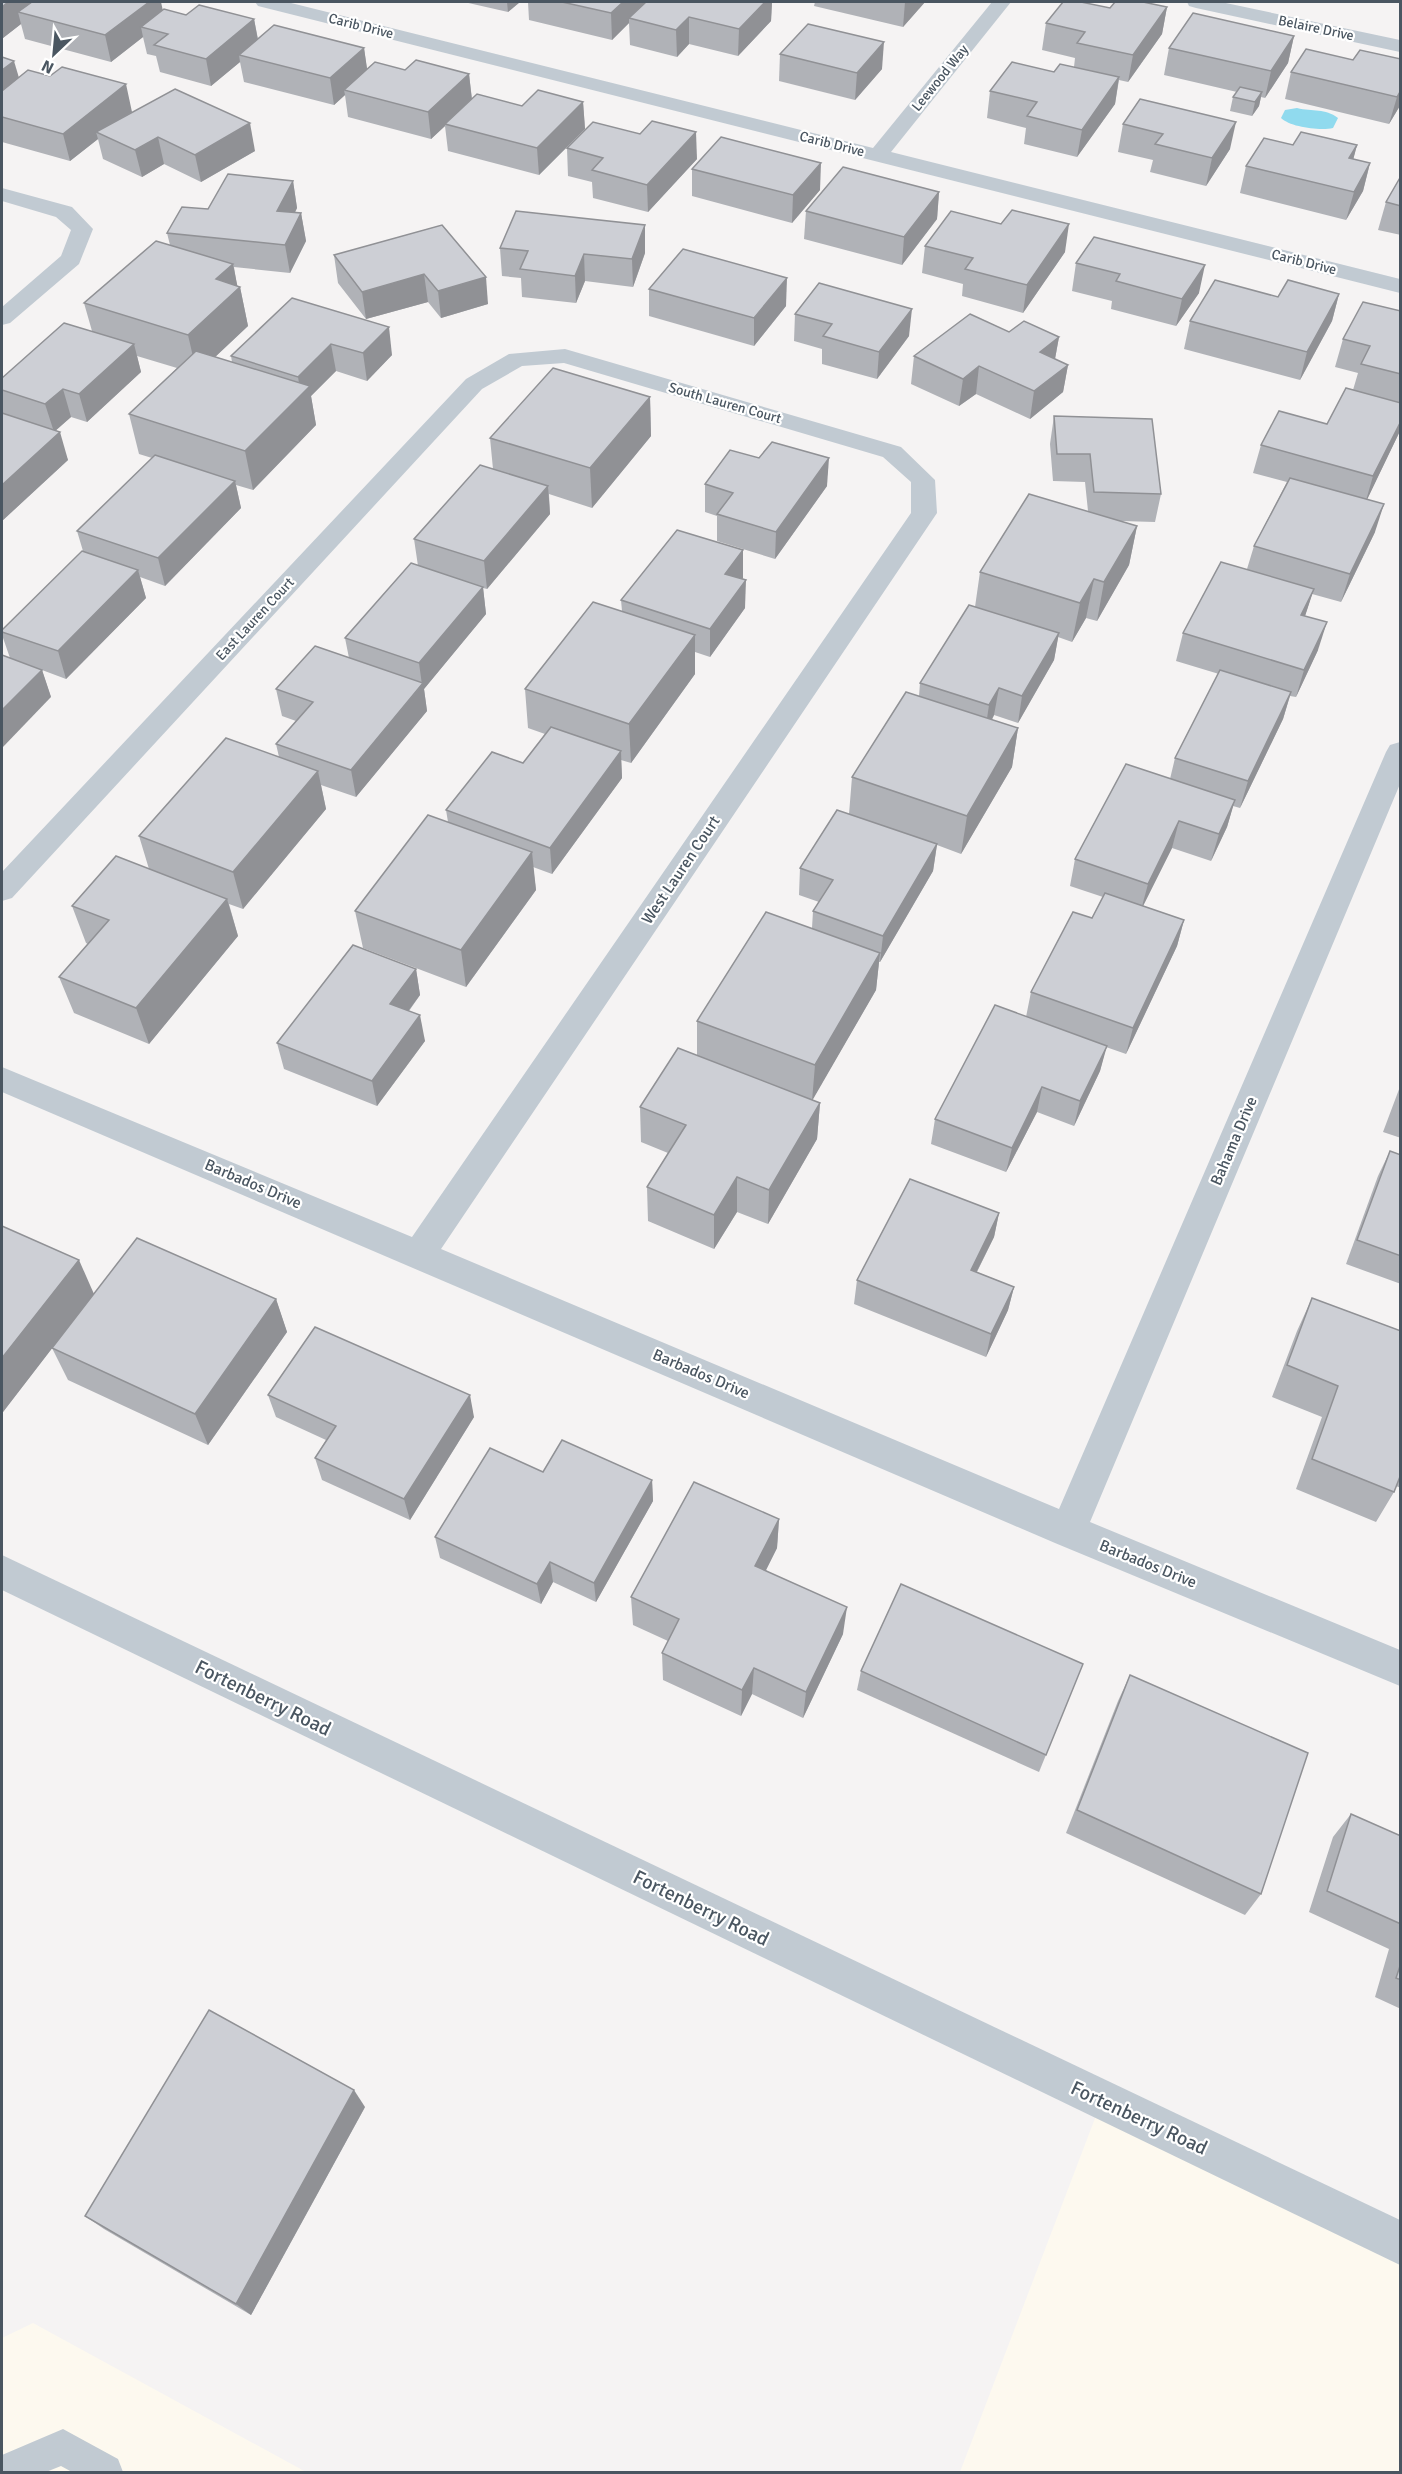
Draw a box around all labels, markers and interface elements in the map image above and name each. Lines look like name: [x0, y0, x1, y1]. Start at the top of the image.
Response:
street label: Carib Drive: [327, 10, 395, 42]
street label: Belaire Drive: [1277, 12, 1355, 44]
north arrow: [24, 24, 84, 84]
street label: Leewood Way: [908, 41, 972, 115]
text: N: [38, 55, 57, 78]
street label: Carib Drive: [798, 128, 866, 160]
street label: Carib Drive: [1270, 246, 1338, 278]
street label: South Lauren Court: [667, 379, 783, 427]
street label: East Lauren Court: [212, 574, 298, 664]
street label: West Lauren Court: [637, 812, 725, 928]
street label: Bahama Drive: [1206, 1093, 1262, 1189]
street label: Barbados Drive: [202, 1155, 304, 1213]
street label: Barbados Drive: [650, 1345, 752, 1403]
street label: Barbados Drive: [1096, 1535, 1200, 1593]
street label: Fortenberry Road: [191, 1654, 335, 1742]
street label: Fortenberry Road: [629, 1864, 773, 1952]
street label: Fortenberry Road: [1067, 2075, 1211, 2161]

